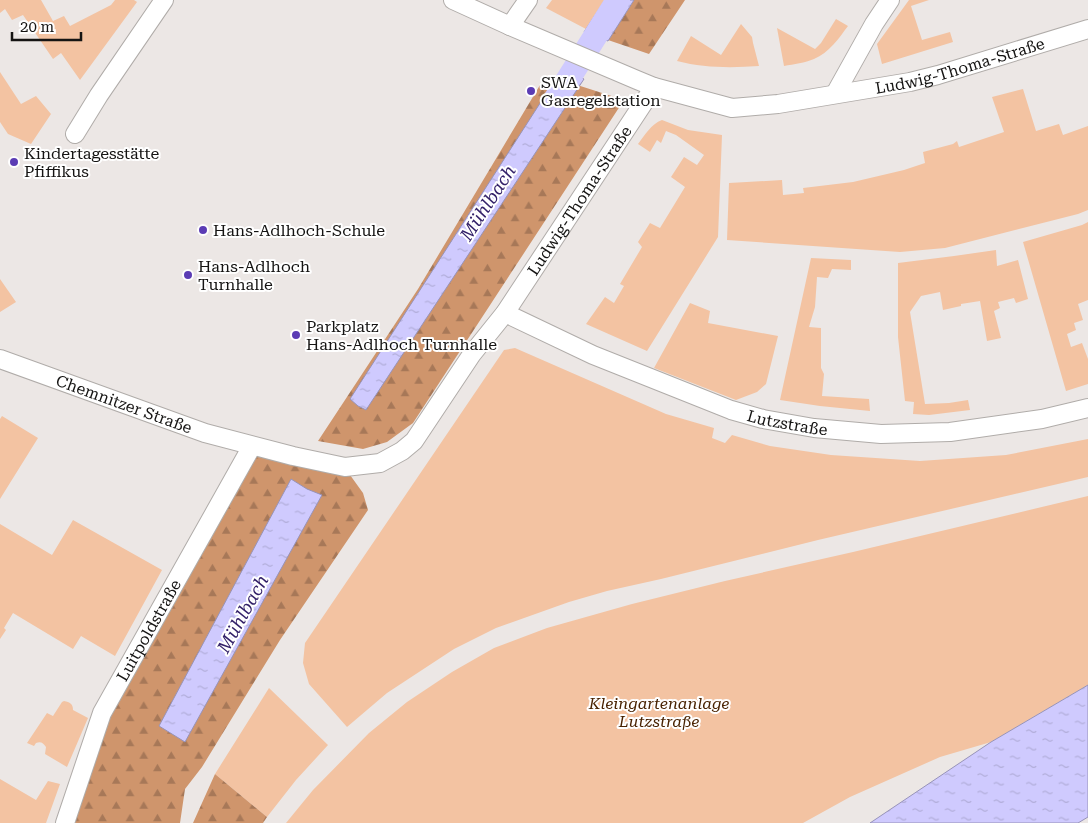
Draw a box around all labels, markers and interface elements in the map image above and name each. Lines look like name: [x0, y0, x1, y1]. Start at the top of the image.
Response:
scale bar: [12, 10, 81, 42]
text: 20 m: [20, 18, 55, 36]
street label: Ludwig-Thoma-Straße: [874, 34, 1047, 98]
place label: SWA Gasregelstation: [541, 73, 661, 110]
marker: SWA Gasregelstation: [525, 85, 537, 97]
street label: Ludwig-Thoma-Straße: [524, 122, 636, 279]
place label: Kindertagesstätte Pfiffikus: [24, 144, 159, 181]
marker: Kindertagesstätte Pfiffikus: [8, 156, 20, 168]
water label: Mühlbach: [455, 161, 520, 245]
place label: Hans-Adlhoch-Schule: [213, 221, 385, 240]
marker: Hans-Adlhoch-Schule: [197, 224, 209, 236]
place label: Hans-Adlhoch Turnhalle: [198, 257, 310, 294]
marker: Hans-Adlhoch Turnhalle: [182, 269, 194, 281]
place label: Parkplatz Hans-Adlhoch Turnhalle: [306, 317, 497, 354]
marker: Parkplatz Hans-Adlhoch Turnhalle: [290, 329, 302, 341]
street label: Chemnitzer Straße: [53, 371, 195, 438]
street label: Lutzstraße: [745, 406, 828, 439]
water label: Mühlbach: [212, 571, 273, 657]
street label: Luitpoldstraße: [113, 576, 185, 685]
park label: Kleingartenanlage Lutzstraße: [588, 694, 729, 731]

